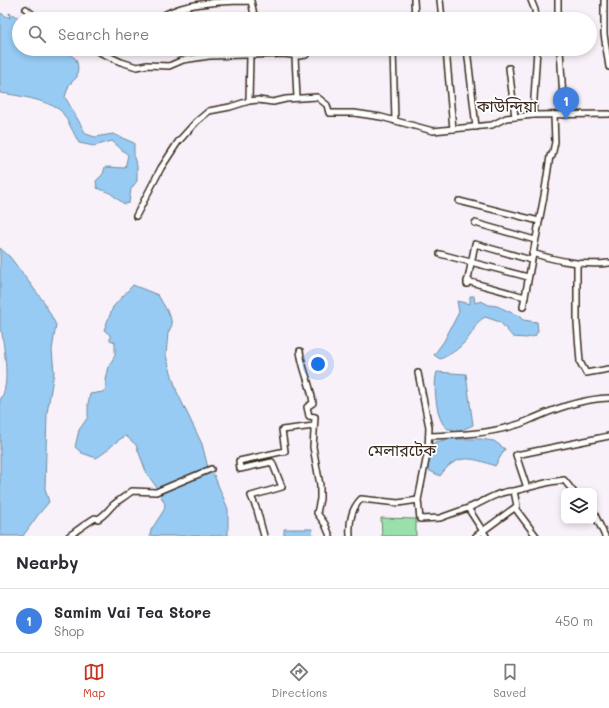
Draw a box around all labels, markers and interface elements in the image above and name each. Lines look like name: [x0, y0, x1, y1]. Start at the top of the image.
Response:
search box: [12, 12, 597, 56]
icon: search: [26, 23, 48, 45]
text: Search here: [58, 24, 149, 44]
pin: 1: [553, 87, 579, 120]
district label: কাউন্দিয়া: [476, 95, 538, 116]
your location: [308, 354, 328, 374]
district label: মেলারটেক: [368, 439, 437, 460]
map controls: [561, 488, 597, 524]
button: layers: [561, 488, 597, 524]
text: Nearby: [16, 551, 78, 573]
text: Samim Vai Tea Store: [54, 602, 211, 622]
text: 1: [26, 612, 32, 629]
text: 450 m: [555, 612, 593, 629]
text: Shop: [54, 622, 84, 639]
tab: Map: [83, 661, 105, 700]
tab: Directions: [271, 661, 327, 700]
tab: Saved: [493, 661, 526, 700]

